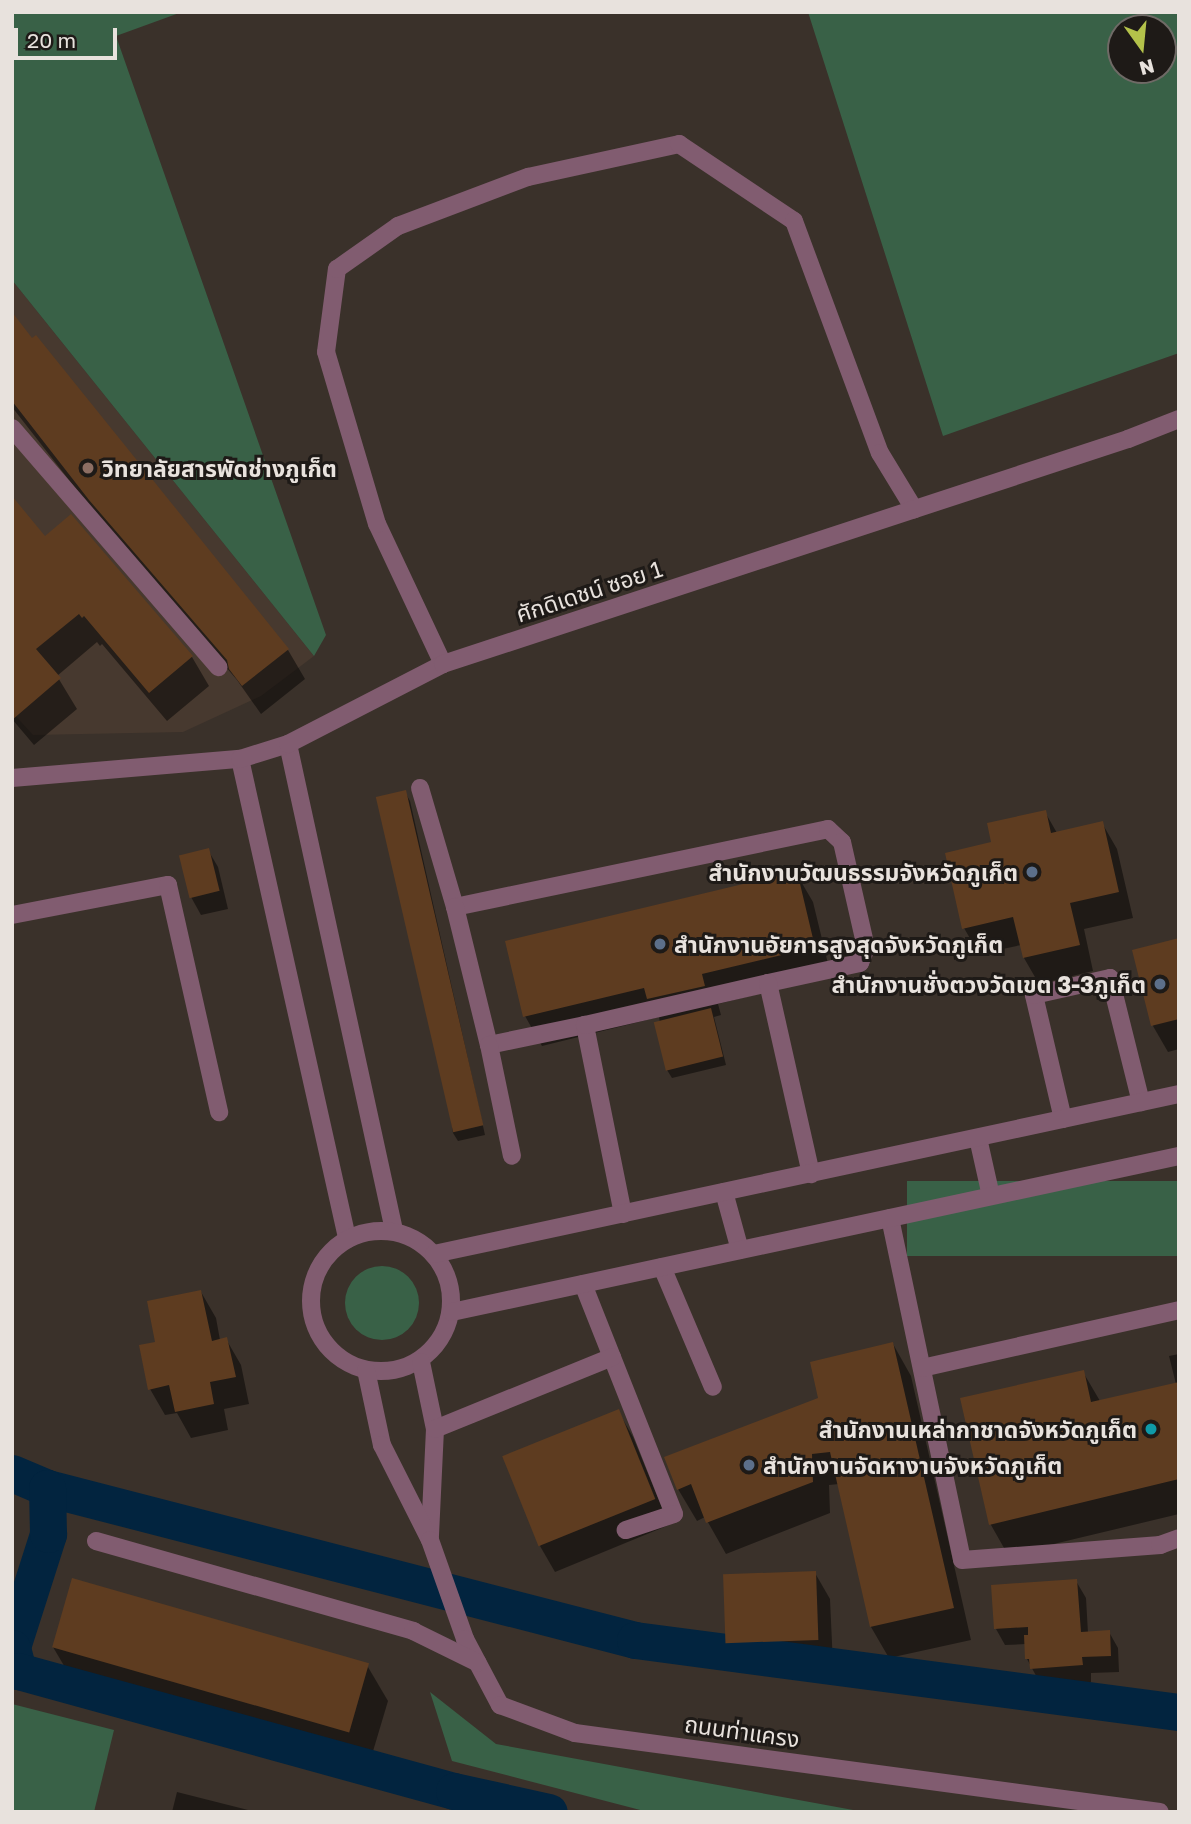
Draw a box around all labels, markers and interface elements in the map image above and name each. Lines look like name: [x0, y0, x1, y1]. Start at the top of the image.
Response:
scale bar: [18, 14, 121, 58]
north arrow: [1107, 14, 1177, 84]
text: 20 m: [27, 27, 76, 53]
text: N: [1137, 55, 1157, 81]
place label: วิทยาลัยสารพัดช่างภูเก็ต: [102, 454, 337, 482]
marker: วิทยาลัยสารพัดช่างภูเก็ต: [80, 460, 96, 476]
street label: ศักดิเดชน์ ซอย 1: [512, 554, 666, 628]
place label: สำนักงานวัฒนธรรมจังหวัดภูเก็ต: [708, 858, 1018, 886]
marker: สำนักงานวัฒนธรรมจังหวัดภูเก็ต: [1024, 864, 1040, 880]
place label: สำนักงานอัยการสูงสุดจังหวัดภูเก็ต: [674, 930, 1003, 958]
marker: สำนักงานอัยการสูงสุดจังหวัดภูเก็ต: [652, 936, 668, 952]
place label: สำนักงานชั่งตวงวัดเขต 3-3ภูเก็ต: [831, 970, 1146, 998]
marker: สำนักงานชั่งตวงวัดเขต 3-3ภูเก็ต: [1152, 976, 1168, 992]
place label: สำนักงานเหล่ากาชาดจังหวัดภูเก็ต: [819, 1415, 1137, 1443]
marker: สำนักงานเหล่ากาชาดจังหวัดภูเก็ต: [1143, 1421, 1159, 1437]
place label: สำนักงานจัดหางานจังหวัดภูเก็ต: [763, 1451, 1062, 1479]
marker: สำนักงานจัดหางานจังหวัดภูเก็ต: [741, 1457, 757, 1473]
street label: ถนนท่าแครง: [683, 1709, 801, 1753]

